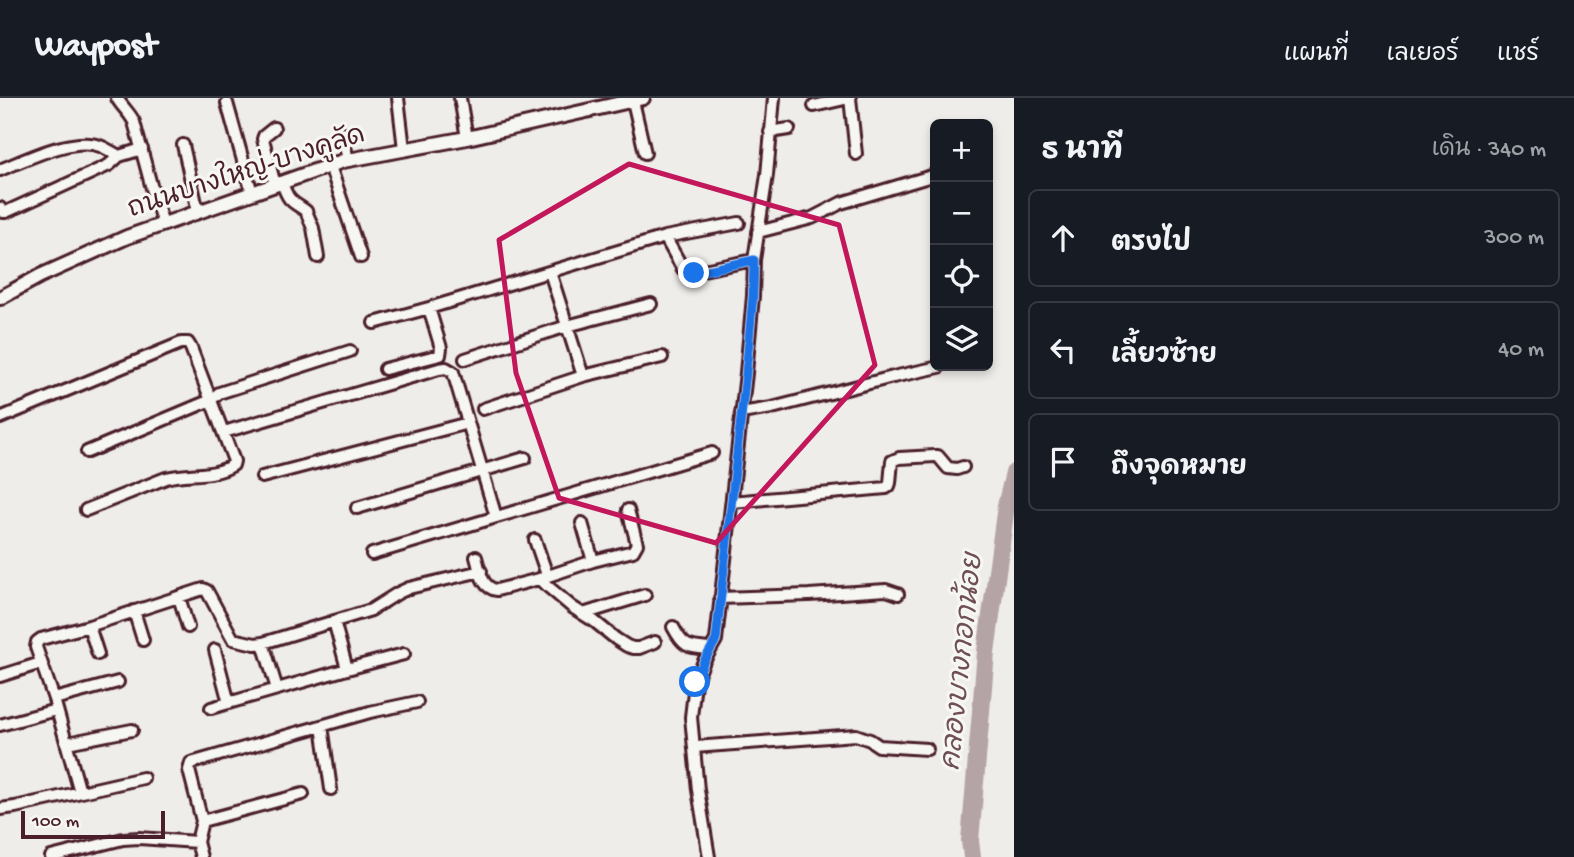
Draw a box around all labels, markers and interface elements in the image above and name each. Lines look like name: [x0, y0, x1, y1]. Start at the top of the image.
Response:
text: Waypost: [35, 29, 157, 67]
text: แผนที่: [1284, 41, 1349, 70]
text: เลเยอร์: [1387, 41, 1459, 70]
text: แชร์: [1497, 41, 1539, 70]
street label: ถนนบางใหญ่-บางคูลัด: [123, 116, 369, 227]
map controls: [930, 119, 993, 371]
button: +: [930, 119, 993, 182]
text: 5 นาที: [1042, 135, 1123, 170]
text: เดิน · 340 m: [1432, 137, 1546, 164]
button: −: [930, 182, 993, 245]
icon: ahead: [1044, 219, 1082, 257]
text: 300 m: [1484, 225, 1544, 252]
text: ตรงไป: [1111, 230, 1191, 261]
button: locate: [930, 245, 993, 308]
route end: [678, 257, 709, 288]
button: layers: [930, 308, 993, 371]
icon: left: [1044, 331, 1082, 369]
text: 40 m: [1498, 337, 1544, 364]
text: เลี้ยวซ้าย: [1111, 342, 1217, 373]
icon: arrive: [1044, 443, 1082, 481]
text: ถึงจุดหมาย: [1111, 454, 1247, 485]
water label: คลองบางกอกน้อย: [931, 548, 992, 772]
route start: [679, 666, 710, 697]
scale bar: [21, 808, 164, 840]
text: 100 m: [32, 811, 79, 834]

